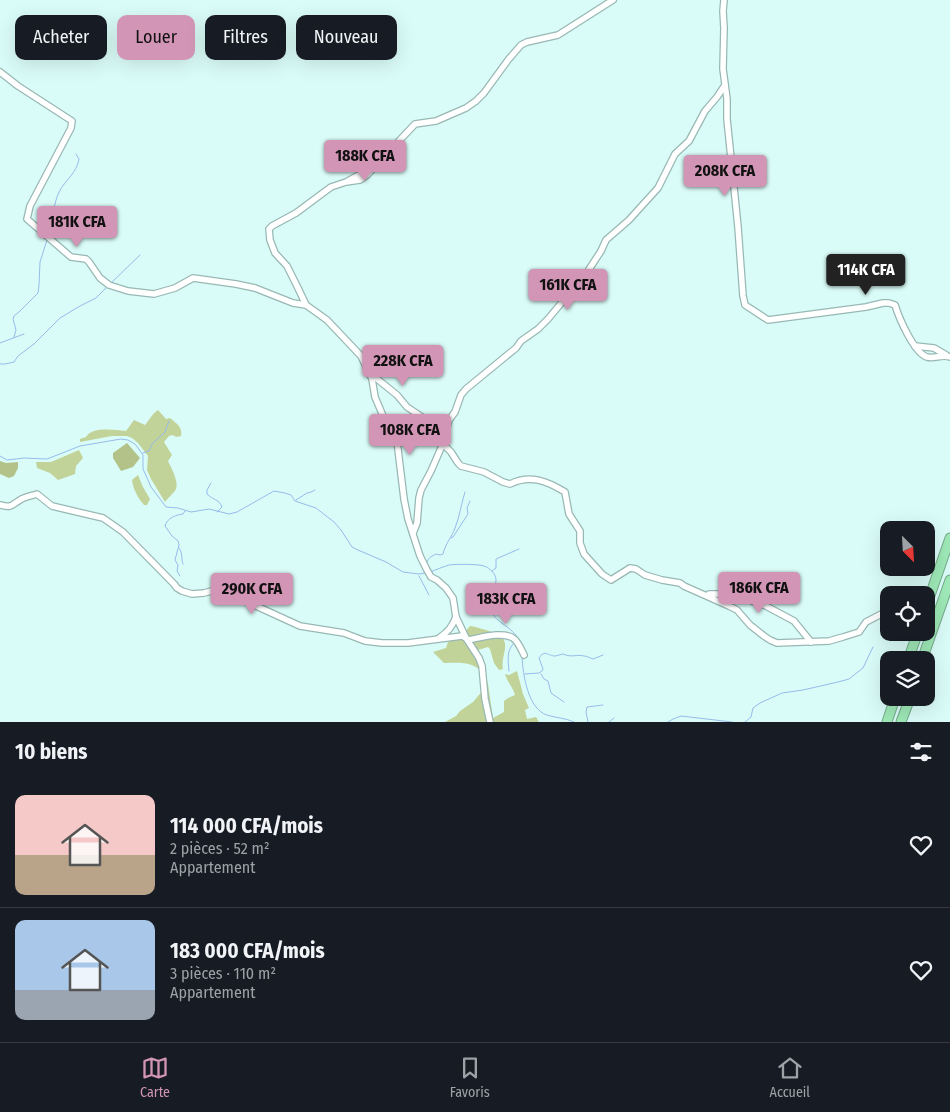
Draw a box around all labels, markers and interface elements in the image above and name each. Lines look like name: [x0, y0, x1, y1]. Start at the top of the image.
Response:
chip: Acheter: [15, 15, 107, 60]
chip: Louer: [117, 15, 195, 60]
chip: Filtres: [205, 15, 286, 60]
chip: Nouveau: [296, 15, 397, 60]
pin: 188K CFA: [313, 140, 417, 182]
text: 188K CFA: [335, 146, 395, 165]
pin: 208K CFA: [673, 154, 777, 197]
text: 208K CFA: [695, 161, 755, 180]
pin: 181K CFA: [25, 206, 129, 248]
text: 181K CFA: [48, 212, 106, 231]
pin: 114K CFA: [814, 254, 918, 296]
text: 114K CFA: [837, 260, 895, 279]
pin: 161K CFA: [516, 268, 620, 311]
text: 161K CFA: [539, 275, 597, 294]
pin: 228K CFA: [351, 344, 455, 387]
text: 228K CFA: [373, 351, 433, 370]
pin: 108K CFA: [358, 414, 462, 456]
text: 108K CFA: [380, 420, 440, 439]
north arrow: [880, 521, 935, 576]
map controls: [880, 521, 935, 706]
pin: 290K CFA: [200, 572, 304, 615]
pin: 186K CFA: [707, 572, 811, 614]
text: 186K CFA: [729, 578, 789, 597]
text: 290K CFA: [222, 579, 282, 598]
pin: 183K CFA: [454, 582, 558, 625]
button: locate: [880, 586, 935, 641]
text: 183K CFA: [477, 589, 535, 608]
button: layers: [880, 651, 935, 706]
icon: filters: [907, 738, 935, 766]
text: 10 biens: [15, 739, 87, 765]
text: 114 000 CFA/mois: [170, 813, 323, 839]
icon: home: [55, 815, 115, 875]
icon: heart: [907, 831, 935, 859]
text: 2 pièces · 52 m²: [170, 839, 269, 858]
text: Appartement: [170, 858, 256, 877]
text: 183 000 CFA/mois: [170, 938, 325, 964]
icon: home: [55, 940, 115, 1000]
icon: heart: [907, 956, 935, 984]
text: 3 pièces · 110 m²: [170, 964, 276, 983]
text: Appartement: [170, 983, 256, 1002]
tab: Carte: [140, 1054, 170, 1101]
tab: Favoris: [450, 1054, 490, 1101]
tab: Accueil: [770, 1054, 810, 1101]

